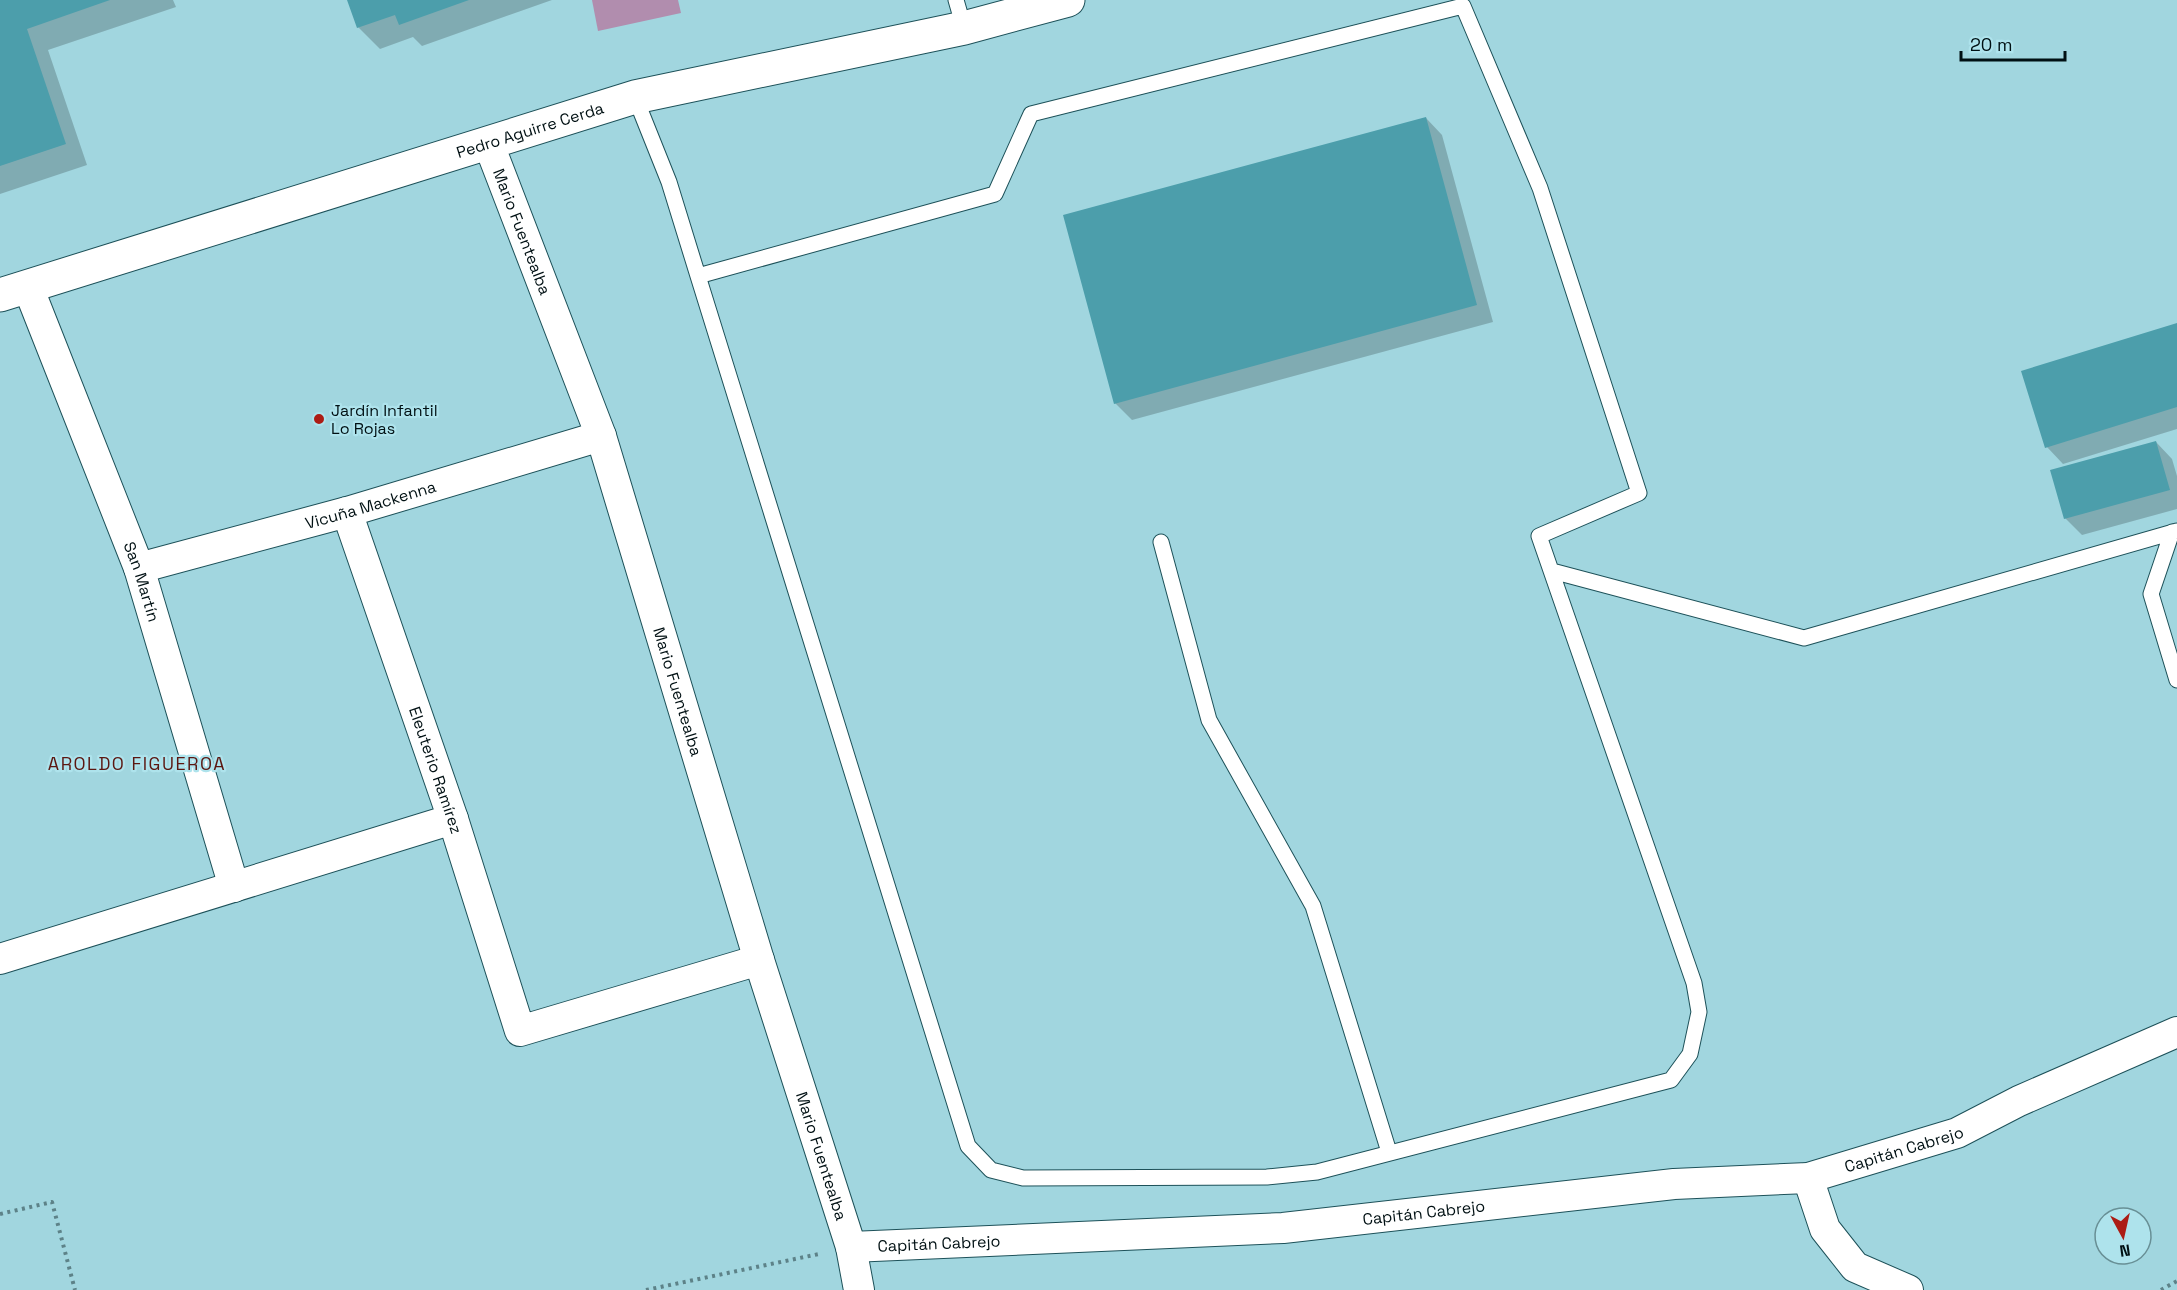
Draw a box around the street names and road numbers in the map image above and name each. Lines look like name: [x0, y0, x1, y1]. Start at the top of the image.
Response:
street label: Pedro Aguirre Cerda: [454, 97, 606, 163]
street label: Mario Fuentealba: [488, 166, 556, 298]
street label: Vicuña Mackenna: [303, 476, 439, 534]
street label: San Martín: [119, 539, 164, 624]
street label: Mario Fuentealba: [648, 625, 707, 759]
street label: Eleuterio Ramírez: [404, 704, 467, 836]
street label: Mario Fuentealba: [791, 1089, 852, 1223]
street label: Capitán Cabrejo: [1842, 1121, 1967, 1177]
street label: Capitán Cabrejo: [1361, 1195, 1486, 1230]
street label: Capitán Cabrejo: [877, 1230, 1001, 1257]

